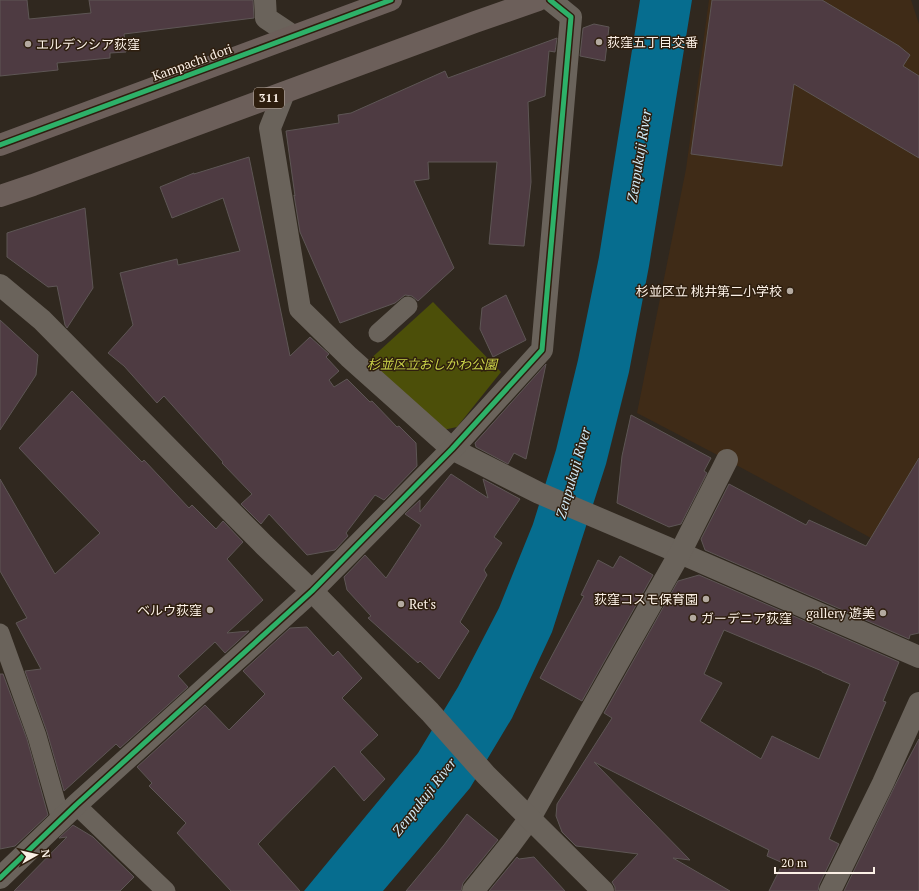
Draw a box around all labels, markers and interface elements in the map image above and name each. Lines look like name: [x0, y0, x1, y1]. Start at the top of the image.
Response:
place label: 荻窪五丁目交番: [607, 33, 698, 51]
place label: エルデンシア荻窪: [36, 35, 140, 53]
marker: 荻窪五丁目交番: [594, 37, 604, 47]
marker: エルデンシア荻窪: [23, 39, 33, 49]
street label: Kampachi dori: [149, 39, 235, 85]
road number: 311: [254, 88, 284, 108]
water label: Zenpukuji River: [622, 108, 655, 204]
place label: 杉並区立 桃井第二小学校: [636, 282, 782, 300]
marker: 杉並区立 桃井第二小学校: [785, 286, 795, 296]
park label: 杉並区立おしかわ公園: [367, 355, 499, 373]
water label: Zenpukuji River: [550, 425, 595, 520]
place label: 荻窪コスモ保育園: [594, 590, 698, 608]
marker: 荻窪コスモ保育園: [701, 594, 711, 604]
place label: Ret's: [409, 595, 436, 613]
marker: Ret's: [396, 599, 406, 609]
place label: ベルウ荻窪: [137, 601, 202, 619]
place label: gallery 遊美: [806, 604, 875, 622]
marker: ベルウ荻窪: [205, 605, 215, 615]
marker: gallery 遊美: [878, 608, 888, 618]
place label: ガーデニア荻窪: [701, 609, 792, 627]
marker: ガーデニア荻窪: [688, 613, 698, 623]
water label: Zenpukuji River: [387, 753, 460, 839]
north arrow: [16, 835, 56, 875]
text: N: [38, 849, 54, 859]
scale bar: [775, 849, 874, 875]
text: 20 m: [781, 855, 808, 870]

